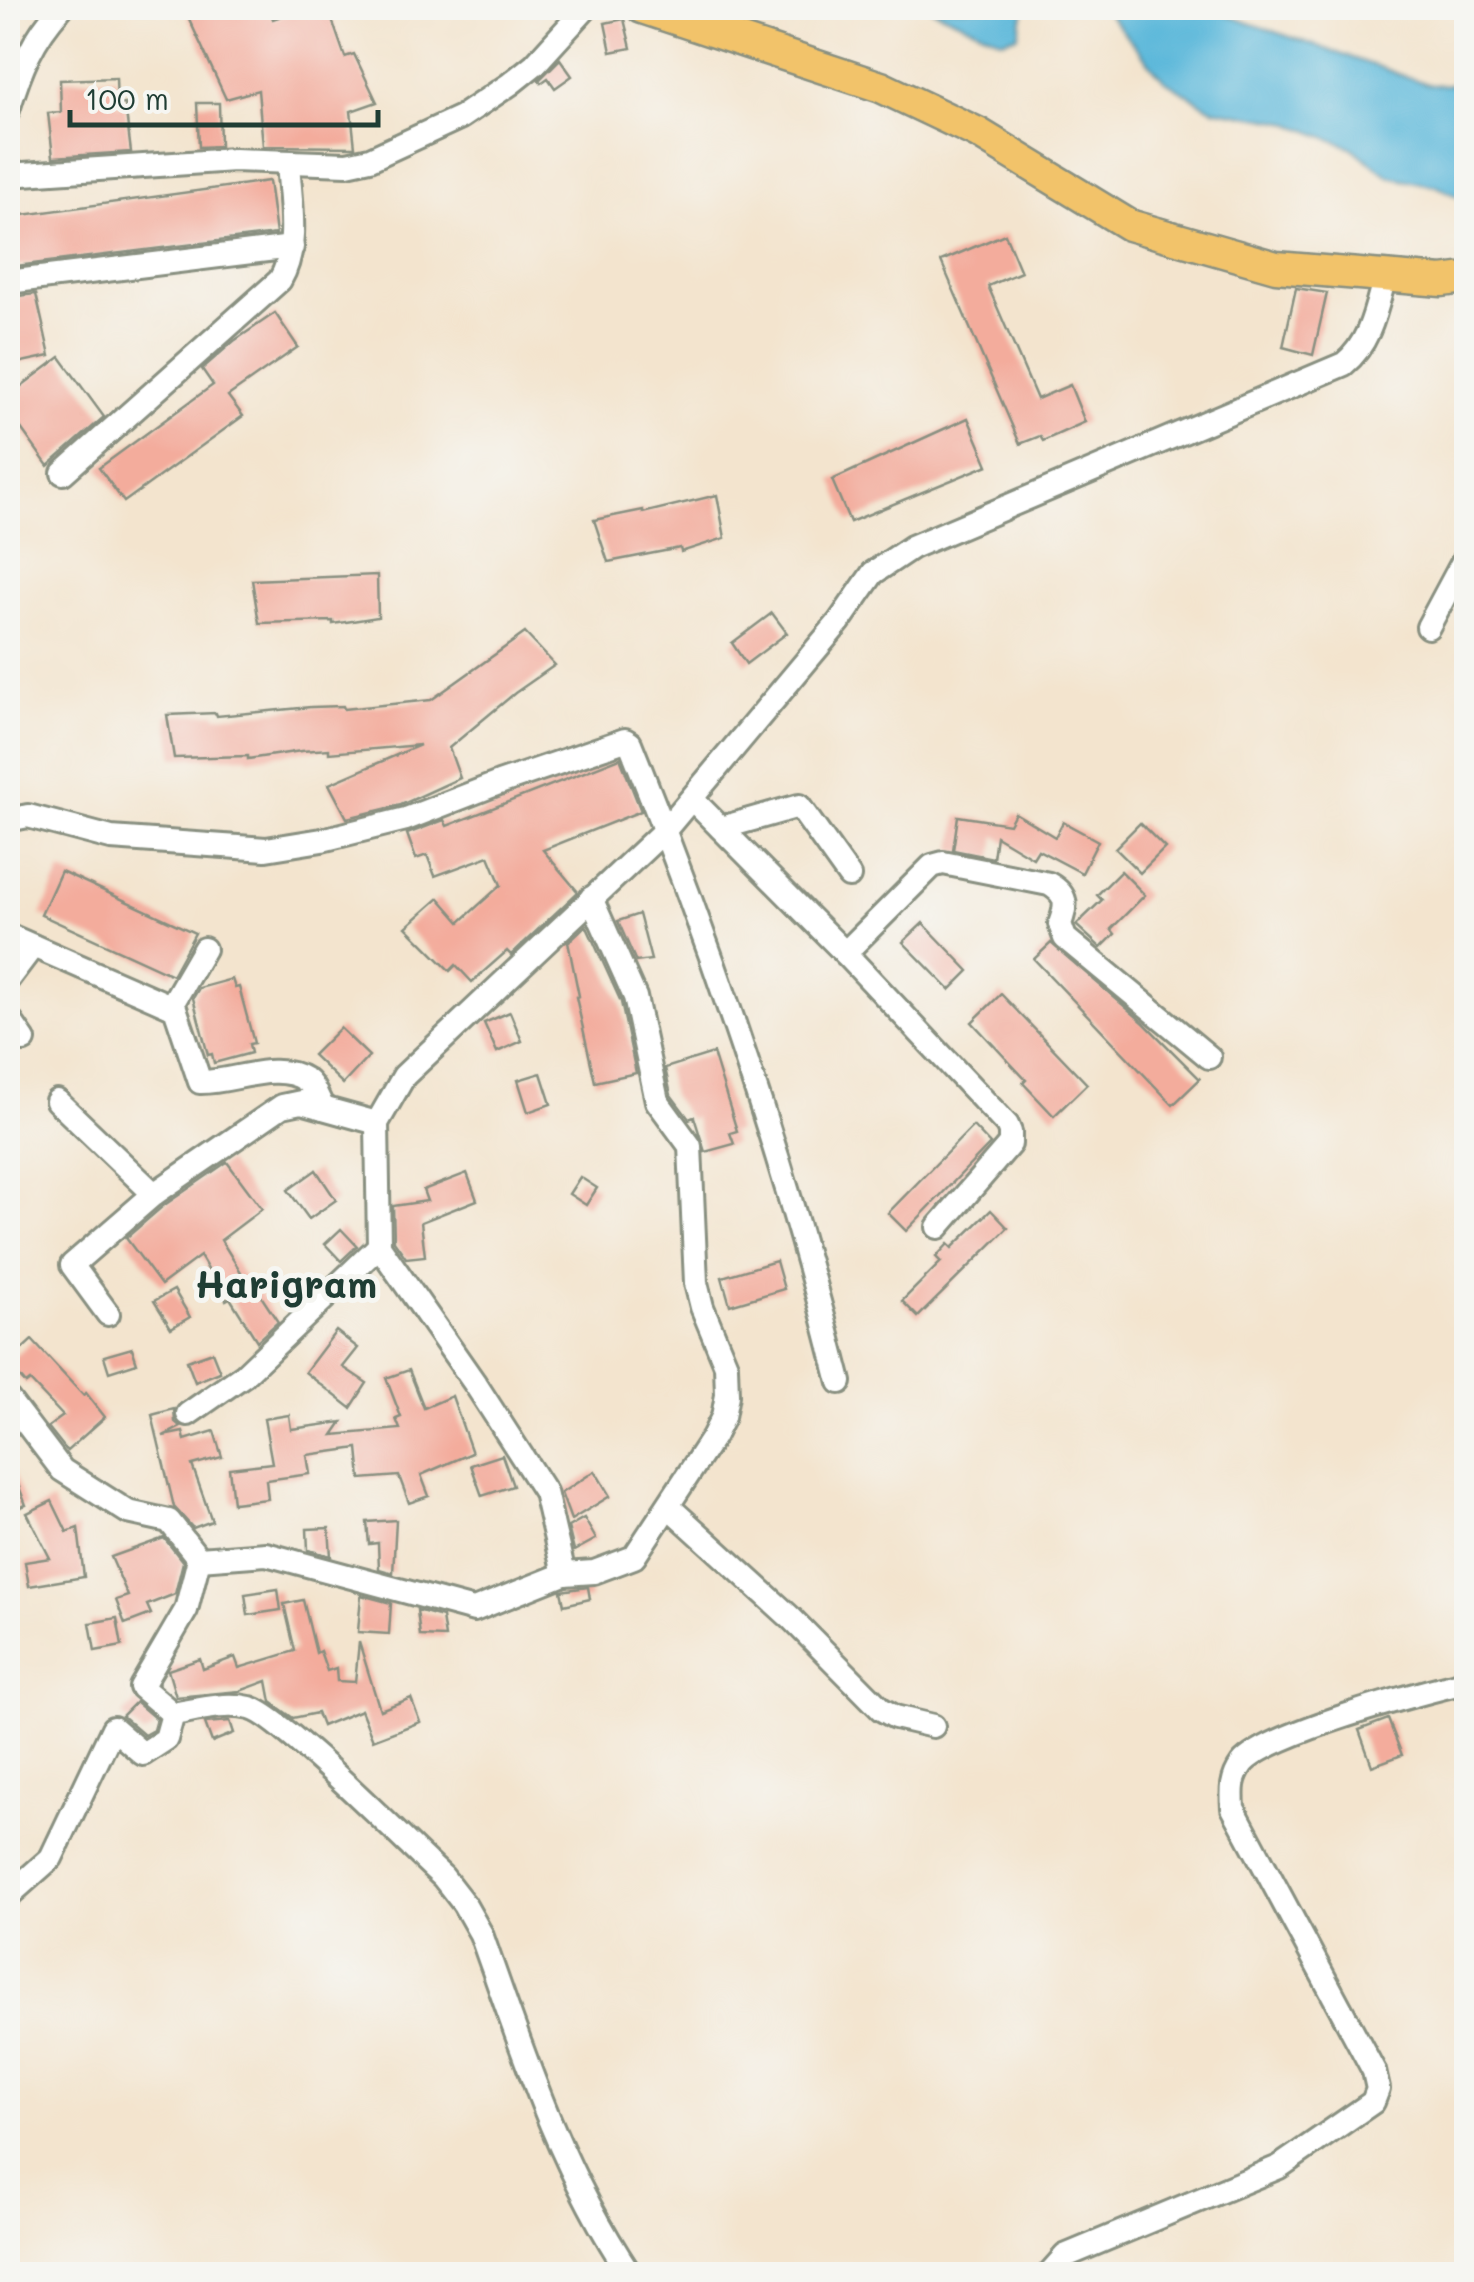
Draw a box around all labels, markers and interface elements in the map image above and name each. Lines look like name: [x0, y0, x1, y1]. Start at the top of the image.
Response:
scale bar: [70, 65, 378, 127]
text: 100 m: [85, 78, 169, 118]
district label: Harigram: [195, 1258, 377, 1308]

